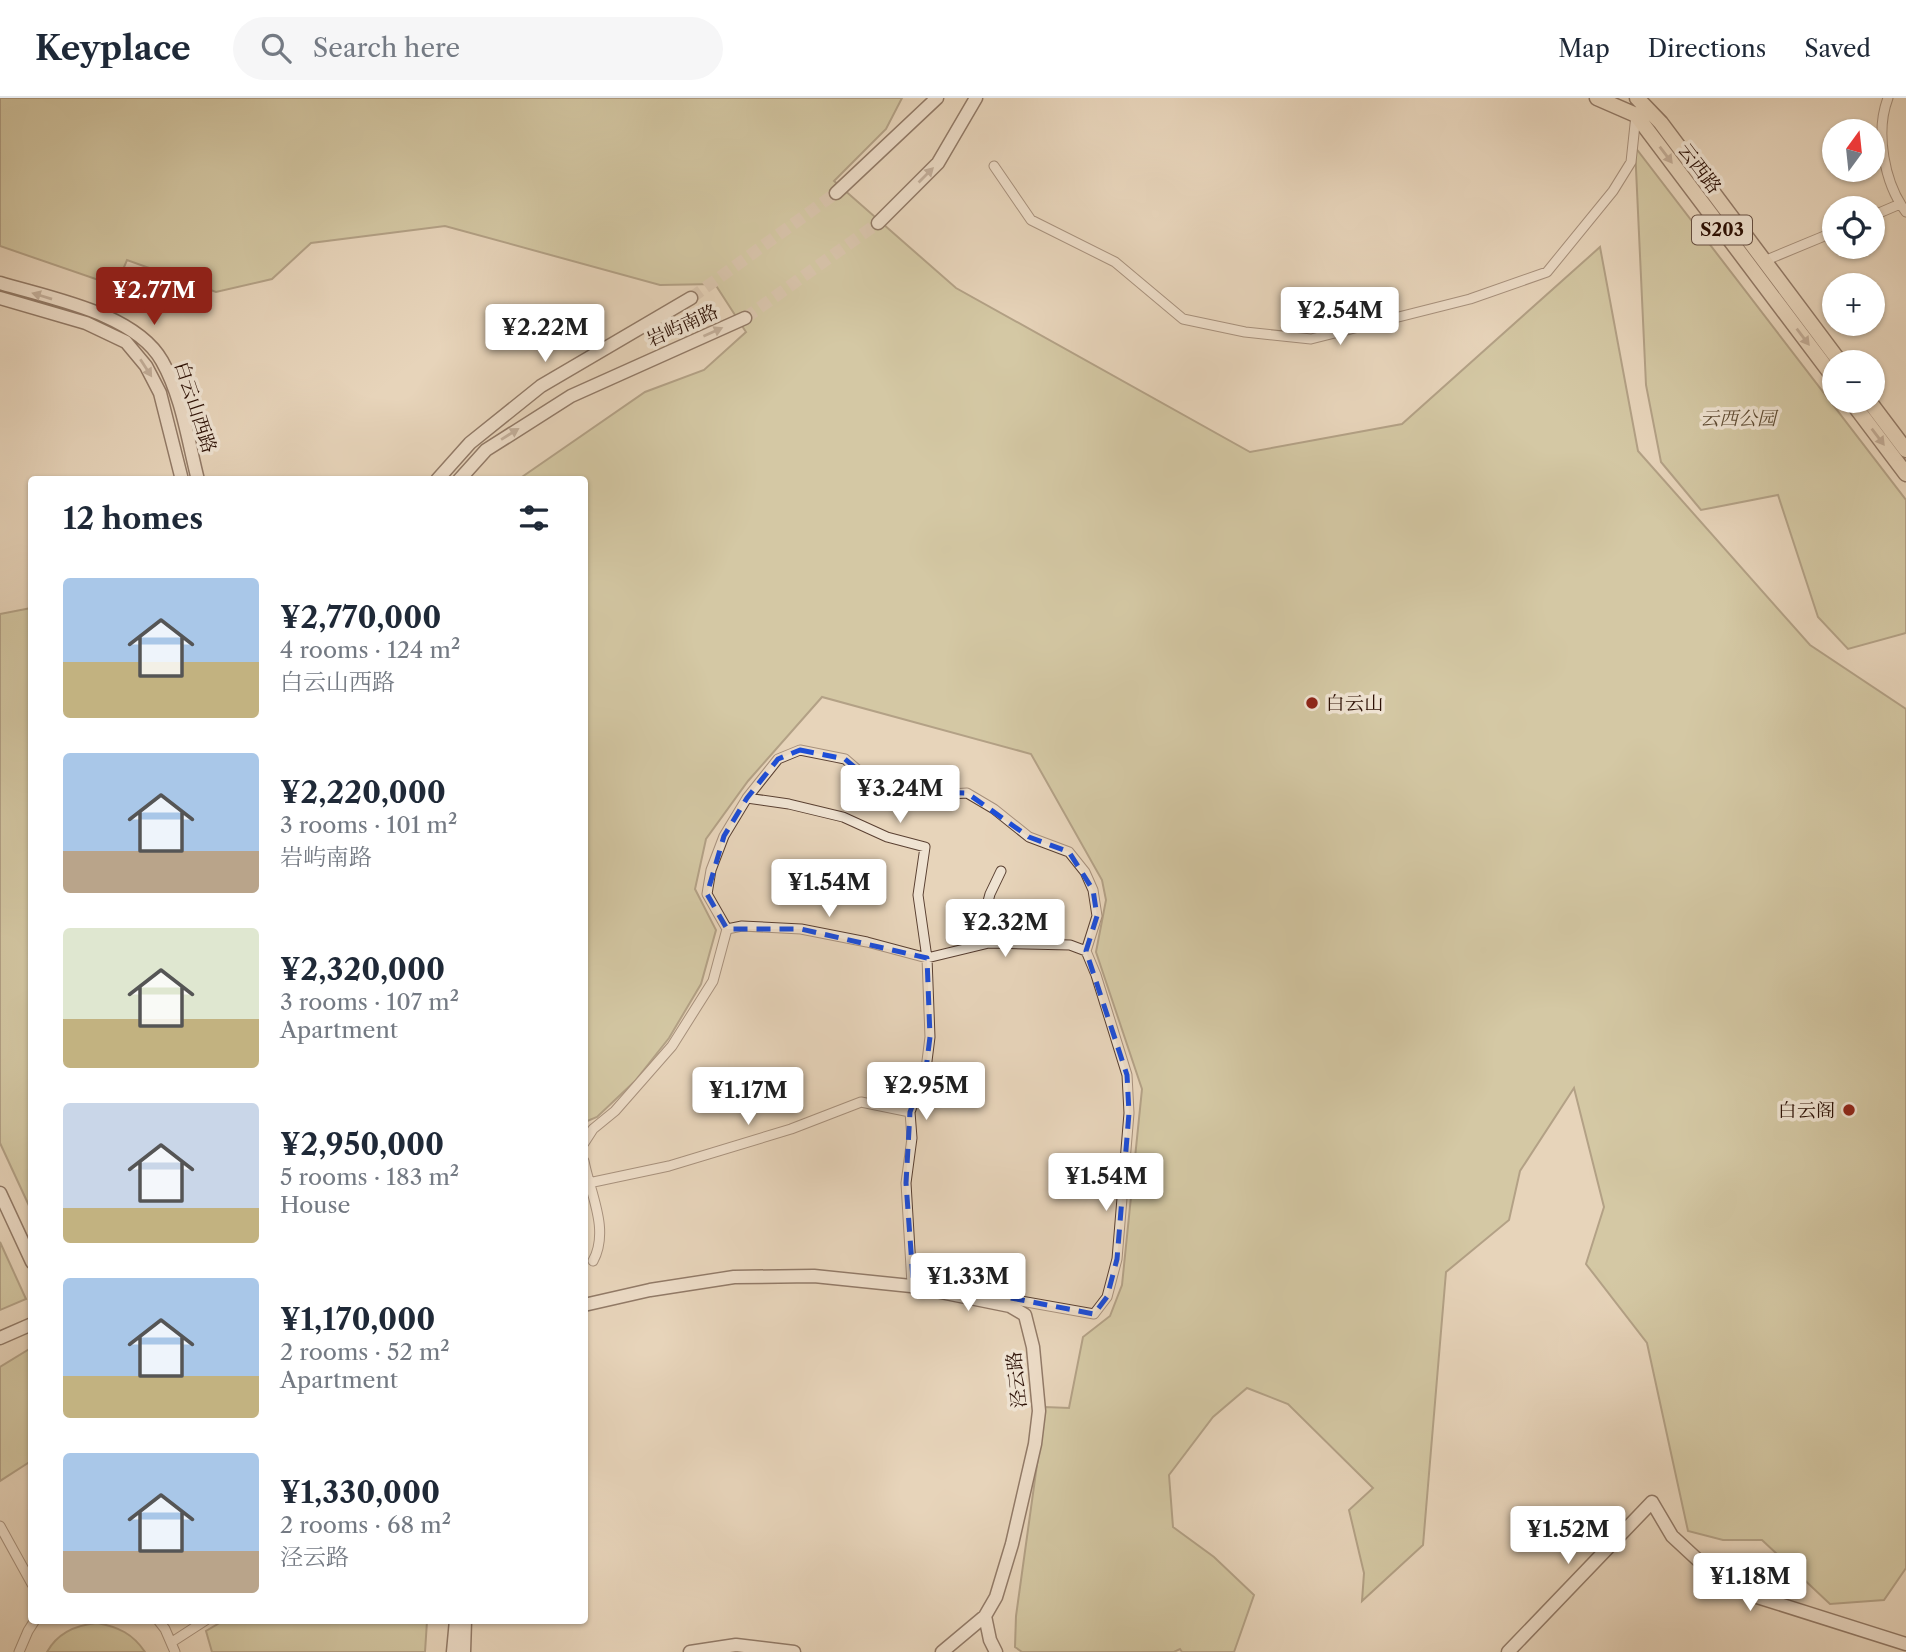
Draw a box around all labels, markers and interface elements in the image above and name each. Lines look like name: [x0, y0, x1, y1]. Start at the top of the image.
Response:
search box: [233, 17, 723, 80]
text: Keyplace: [35, 28, 191, 69]
icon: search: [257, 29, 295, 67]
text: Search here: [313, 32, 460, 64]
text: Map: [1558, 34, 1610, 63]
text: Directions: [1648, 34, 1766, 63]
text: Saved: [1804, 34, 1871, 63]
north arrow: [1822, 119, 1885, 182]
map controls: [1822, 119, 1885, 413]
street label: 云西路: [1673, 139, 1726, 198]
one-way arrow: [1659, 146, 1673, 164]
one-way arrow: [918, 166, 935, 183]
button: locate: [1822, 196, 1885, 259]
road number: S203: [1692, 216, 1752, 244]
pin: ¥2.77M: [97, 268, 211, 327]
button: +: [1822, 273, 1885, 336]
text: ¥2.77M: [112, 276, 196, 304]
pin: ¥2.54M: [1283, 288, 1397, 347]
one-way arrow: [31, 290, 52, 300]
text: ¥2.54M: [1297, 296, 1383, 324]
street label: 岩屿南路: [643, 299, 722, 351]
pin: ¥2.22M: [488, 304, 602, 364]
text: ¥2.22M: [501, 313, 589, 341]
one-way arrow: [702, 326, 723, 337]
one-way arrow: [1796, 328, 1810, 346]
button: −: [1822, 350, 1885, 413]
one-way arrow: [139, 358, 152, 378]
street label: 白云山西路: [170, 358, 221, 456]
park label: 云西公园: [1700, 407, 1779, 430]
one-way arrow: [500, 428, 520, 441]
one-way arrow: [1871, 428, 1886, 446]
icon: filters: [515, 499, 553, 537]
text: 12 homes: [63, 500, 203, 537]
text: ¥2,770,000: [280, 599, 441, 636]
icon: home: [119, 606, 203, 690]
text: 4 rooms · 124 m²: [280, 636, 460, 664]
text: 白云山西路: [280, 668, 395, 696]
place label: 白云山: [1326, 692, 1383, 715]
marker: 白云山: [1304, 695, 1320, 711]
pin: ¥3.24M: [843, 766, 957, 825]
text: ¥2,220,000: [280, 774, 446, 811]
text: ¥3.24M: [857, 774, 943, 802]
icon: home: [119, 781, 203, 865]
text: 3 rooms · 101 m²: [280, 811, 457, 839]
text: 岩屿南路: [280, 843, 372, 871]
pin: ¥1.54M: [772, 860, 886, 919]
text: ¥1.54M: [787, 868, 871, 896]
pin: ¥2.32M: [948, 900, 1062, 959]
text: ¥2.32M: [962, 908, 1048, 936]
text: ¥2,320,000: [280, 951, 445, 988]
icon: home: [119, 956, 203, 1040]
text: 3 rooms · 107 m²: [280, 988, 459, 1016]
text: Apartment: [280, 1016, 398, 1044]
pin: ¥2.95M: [869, 1062, 983, 1122]
pin: ¥1.17M: [691, 1068, 805, 1127]
text: ¥2.95M: [883, 1071, 969, 1099]
text: ¥1.17M: [708, 1076, 788, 1104]
place label: 白云阁: [1778, 1099, 1835, 1122]
marker: 白云阁: [1841, 1102, 1857, 1118]
text: ¥2,950,000: [280, 1126, 444, 1163]
icon: home: [119, 1131, 203, 1215]
pin: ¥1.54M: [1049, 1154, 1163, 1213]
text: ¥1.54M: [1064, 1162, 1148, 1190]
text: 5 rooms · 183 m²: [280, 1163, 459, 1191]
text: House: [280, 1191, 350, 1219]
pin: ¥1.33M: [911, 1254, 1025, 1313]
text: ¥1.33M: [927, 1262, 1009, 1290]
text: ¥1,170,000: [280, 1301, 435, 1338]
icon: home: [119, 1306, 203, 1390]
text: 2 rooms · 52 m²: [280, 1338, 450, 1366]
street label: 泾云路: [1002, 1350, 1031, 1410]
text: Apartment: [280, 1366, 398, 1394]
text: ¥1,330,000: [280, 1474, 440, 1511]
icon: home: [119, 1481, 203, 1565]
pin: ¥1.52M: [1511, 1506, 1625, 1566]
text: 2 rooms · 68 m²: [280, 1511, 451, 1539]
text: ¥1.52M: [1526, 1515, 1610, 1543]
text: 泾云路: [280, 1543, 349, 1571]
pin: ¥1.18M: [1693, 1554, 1807, 1613]
text: ¥1.18M: [1709, 1562, 1791, 1590]

